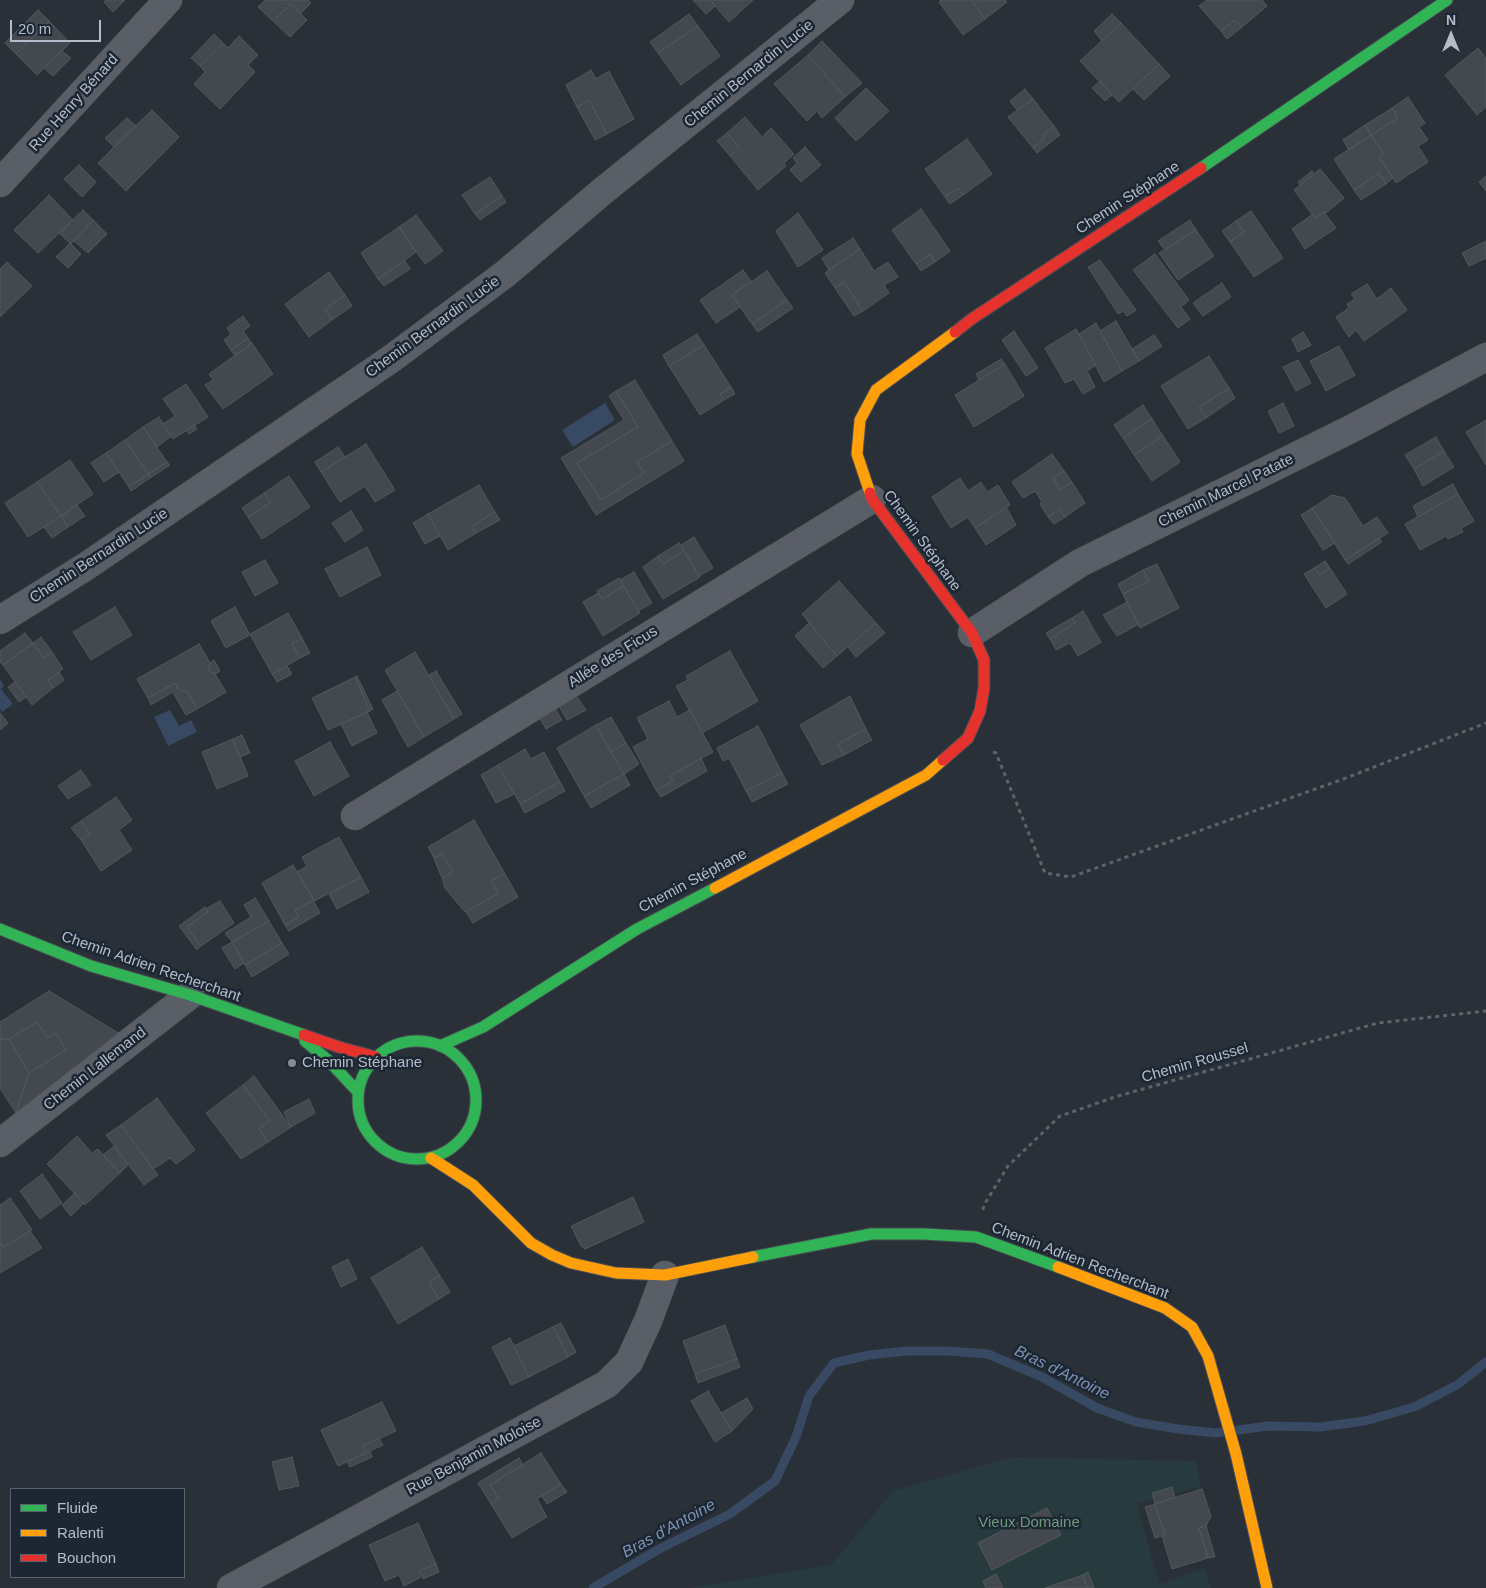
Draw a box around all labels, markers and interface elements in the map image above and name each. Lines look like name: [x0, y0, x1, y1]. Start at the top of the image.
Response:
scale bar: [12, 10, 104, 42]
north arrow: [1426, 10, 1476, 60]
text: N: [1446, 12, 1456, 28]
street label: Chemin Bernardin Lucie: [681, 16, 817, 132]
text: 20 m: [18, 20, 51, 37]
street label: Rue Henry Bénard: [26, 51, 122, 155]
street label: Chemin Stéphane: [1073, 158, 1183, 238]
street label: Chemin Bernardin Lucie: [363, 272, 503, 382]
street label: Chemin Marcel Patate: [1155, 450, 1297, 532]
street label: Chemin Stéphane: [879, 487, 965, 595]
street label: Chemin Bernardin Lucie: [27, 505, 171, 607]
street label: Allée des Ficus: [565, 622, 661, 692]
street label: Chemin Stéphane: [636, 845, 750, 917]
street label: Chemin Adrien Recherchant: [59, 928, 243, 1006]
street label: Chemin Lallemand: [40, 1023, 150, 1115]
street label: Chemin Roussel: [1140, 1039, 1250, 1087]
place label: Chemin Stéphane: [302, 1054, 422, 1072]
marker: Chemin Stéphane: [286, 1057, 298, 1069]
street label: Chemin Adrien Recherchant: [989, 1219, 1171, 1303]
water label: Bras d'Antoine: [1011, 1342, 1113, 1404]
street label: Rue Benjamin Moloise: [404, 1413, 544, 1499]
legend: [10, 1488, 185, 1578]
water label: Bras d'Antoine: [619, 1495, 719, 1563]
text: Fluide: [57, 1499, 98, 1516]
park label: Vieux Domaine: [978, 1514, 1080, 1532]
text: Ralenti: [57, 1524, 104, 1541]
text: Bouchon: [57, 1549, 116, 1566]

